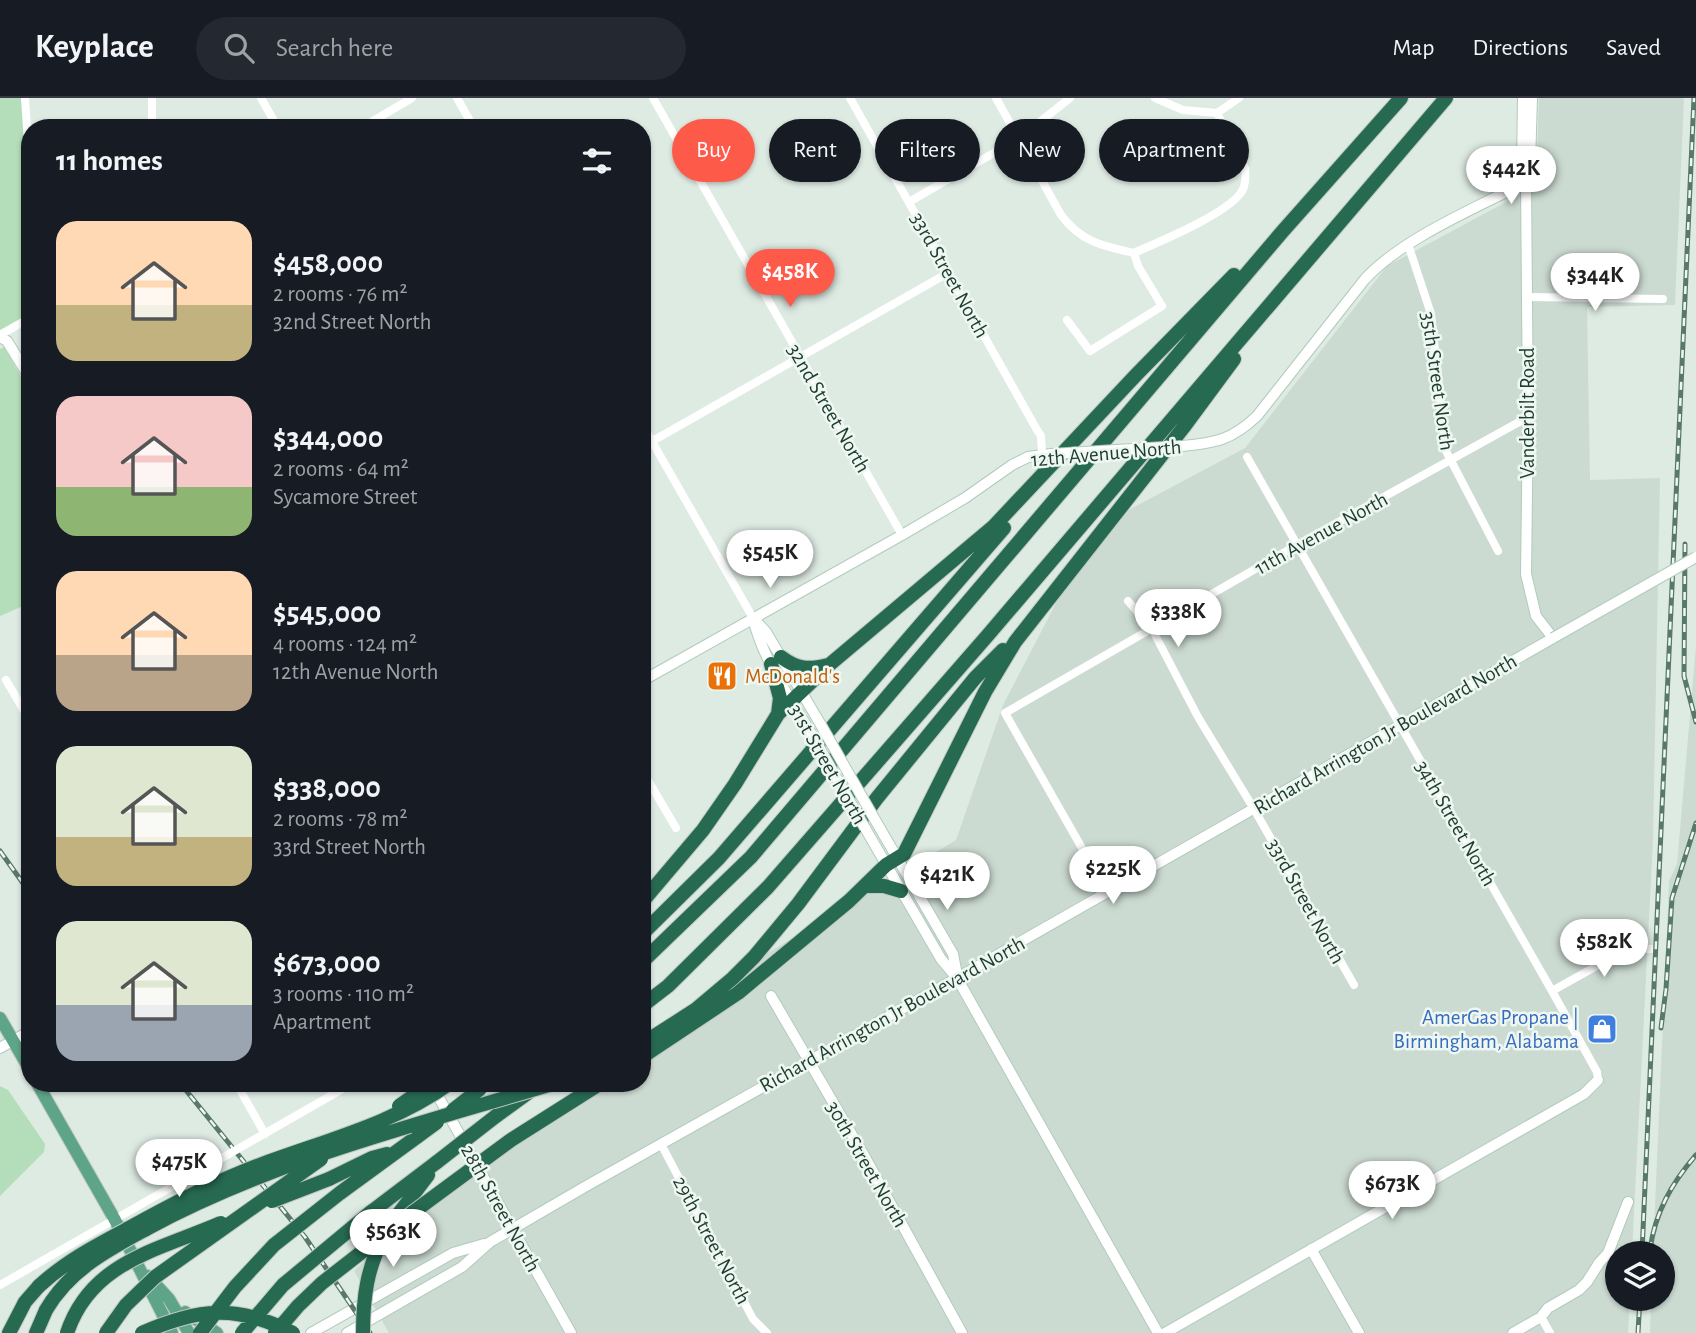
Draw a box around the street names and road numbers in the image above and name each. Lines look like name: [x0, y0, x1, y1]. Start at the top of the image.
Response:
street label: 33rd Street North: [907, 209, 993, 341]
street label: 35th Street North: [1417, 310, 1458, 452]
street label: 32nd Street North: [783, 340, 874, 476]
street label: Vanderbilt Road: [1517, 347, 1538, 479]
street label: 12th Avenue North: [1030, 436, 1182, 471]
street label: 11th Avenue North: [1251, 488, 1391, 579]
street label: Richard Arrington Jr Boulevard North: [1250, 650, 1520, 818]
street label: 31st Street North: [785, 700, 870, 828]
street label: 34th Street North: [1411, 757, 1500, 890]
street label: 33rd Street North: [1263, 835, 1349, 967]
street label: Richard Arrington Jr Boulevard North: [756, 933, 1028, 1096]
street label: 30th Street North: [822, 1097, 911, 1231]
street label: 28th Street North: [457, 1141, 544, 1275]
street label: 29th Street North: [669, 1173, 754, 1308]

